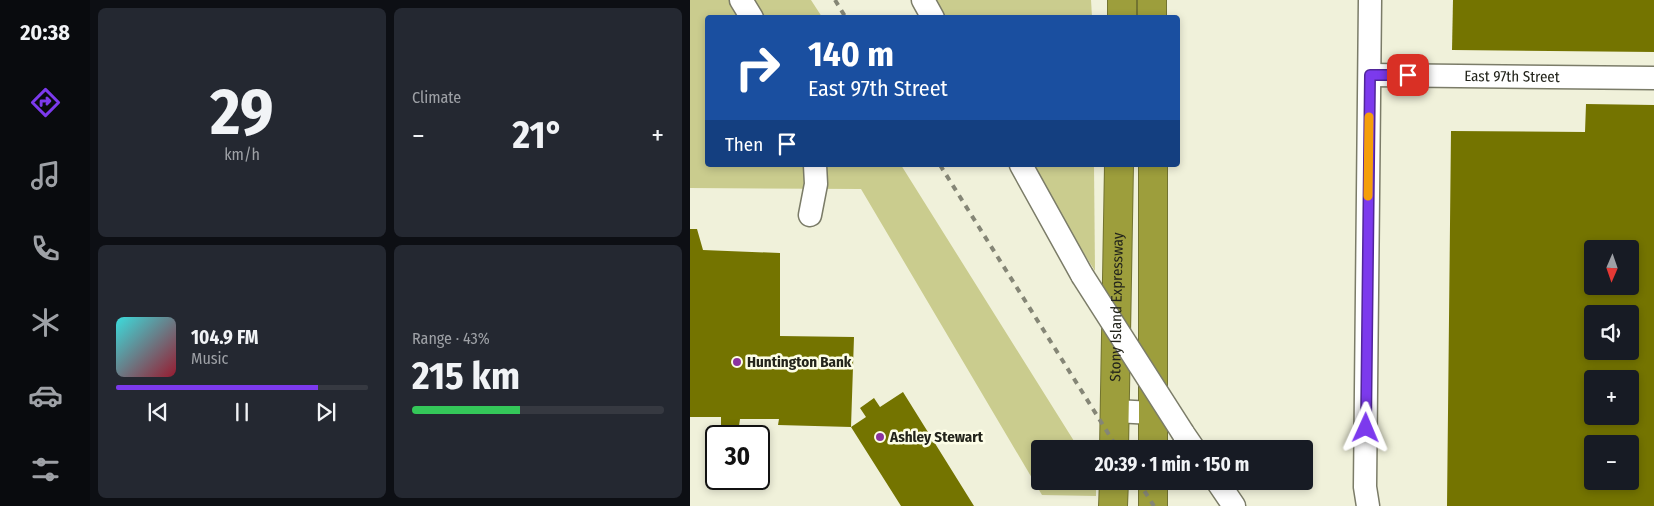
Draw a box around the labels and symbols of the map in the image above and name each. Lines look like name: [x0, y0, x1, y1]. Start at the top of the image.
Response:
pin: [1387, 54, 1429, 96]
street label: East 97th Street: [1464, 67, 1560, 86]
street label: Stony Island Expressway: [1106, 232, 1127, 382]
north arrow: [1584, 240, 1639, 295]
place label: Huntington Bank: [747, 353, 852, 371]
marker: Huntington Bank: [731, 356, 743, 368]
position arrow: [1339, 401, 1391, 453]
speed limit sign: 30: [705, 425, 770, 490]
place label: Ashley Stewart: [889, 428, 984, 446]
marker: Ashley Stewart: [874, 431, 886, 443]

